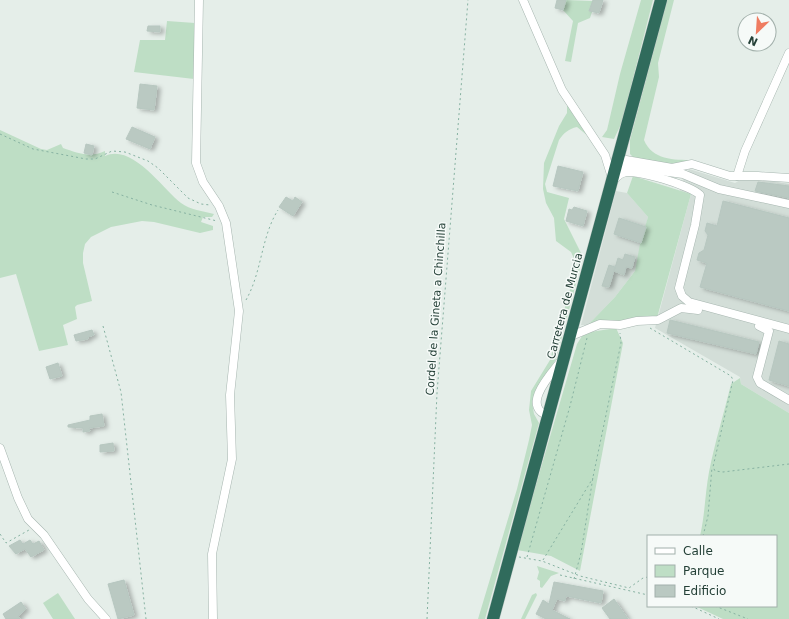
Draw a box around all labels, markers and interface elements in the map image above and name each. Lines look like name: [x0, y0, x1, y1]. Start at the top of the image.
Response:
north arrow: [737, 12, 777, 52]
text: N: [746, 33, 760, 48]
street label: Cordel de la Gineta a Chinchilla: [423, 222, 449, 396]
street label: Carretera de Murcia: [545, 251, 585, 361]
legend: [647, 535, 777, 607]
text: Calle: [683, 544, 713, 558]
text: Parque: [683, 564, 724, 578]
text: Edificio: [683, 584, 726, 598]

